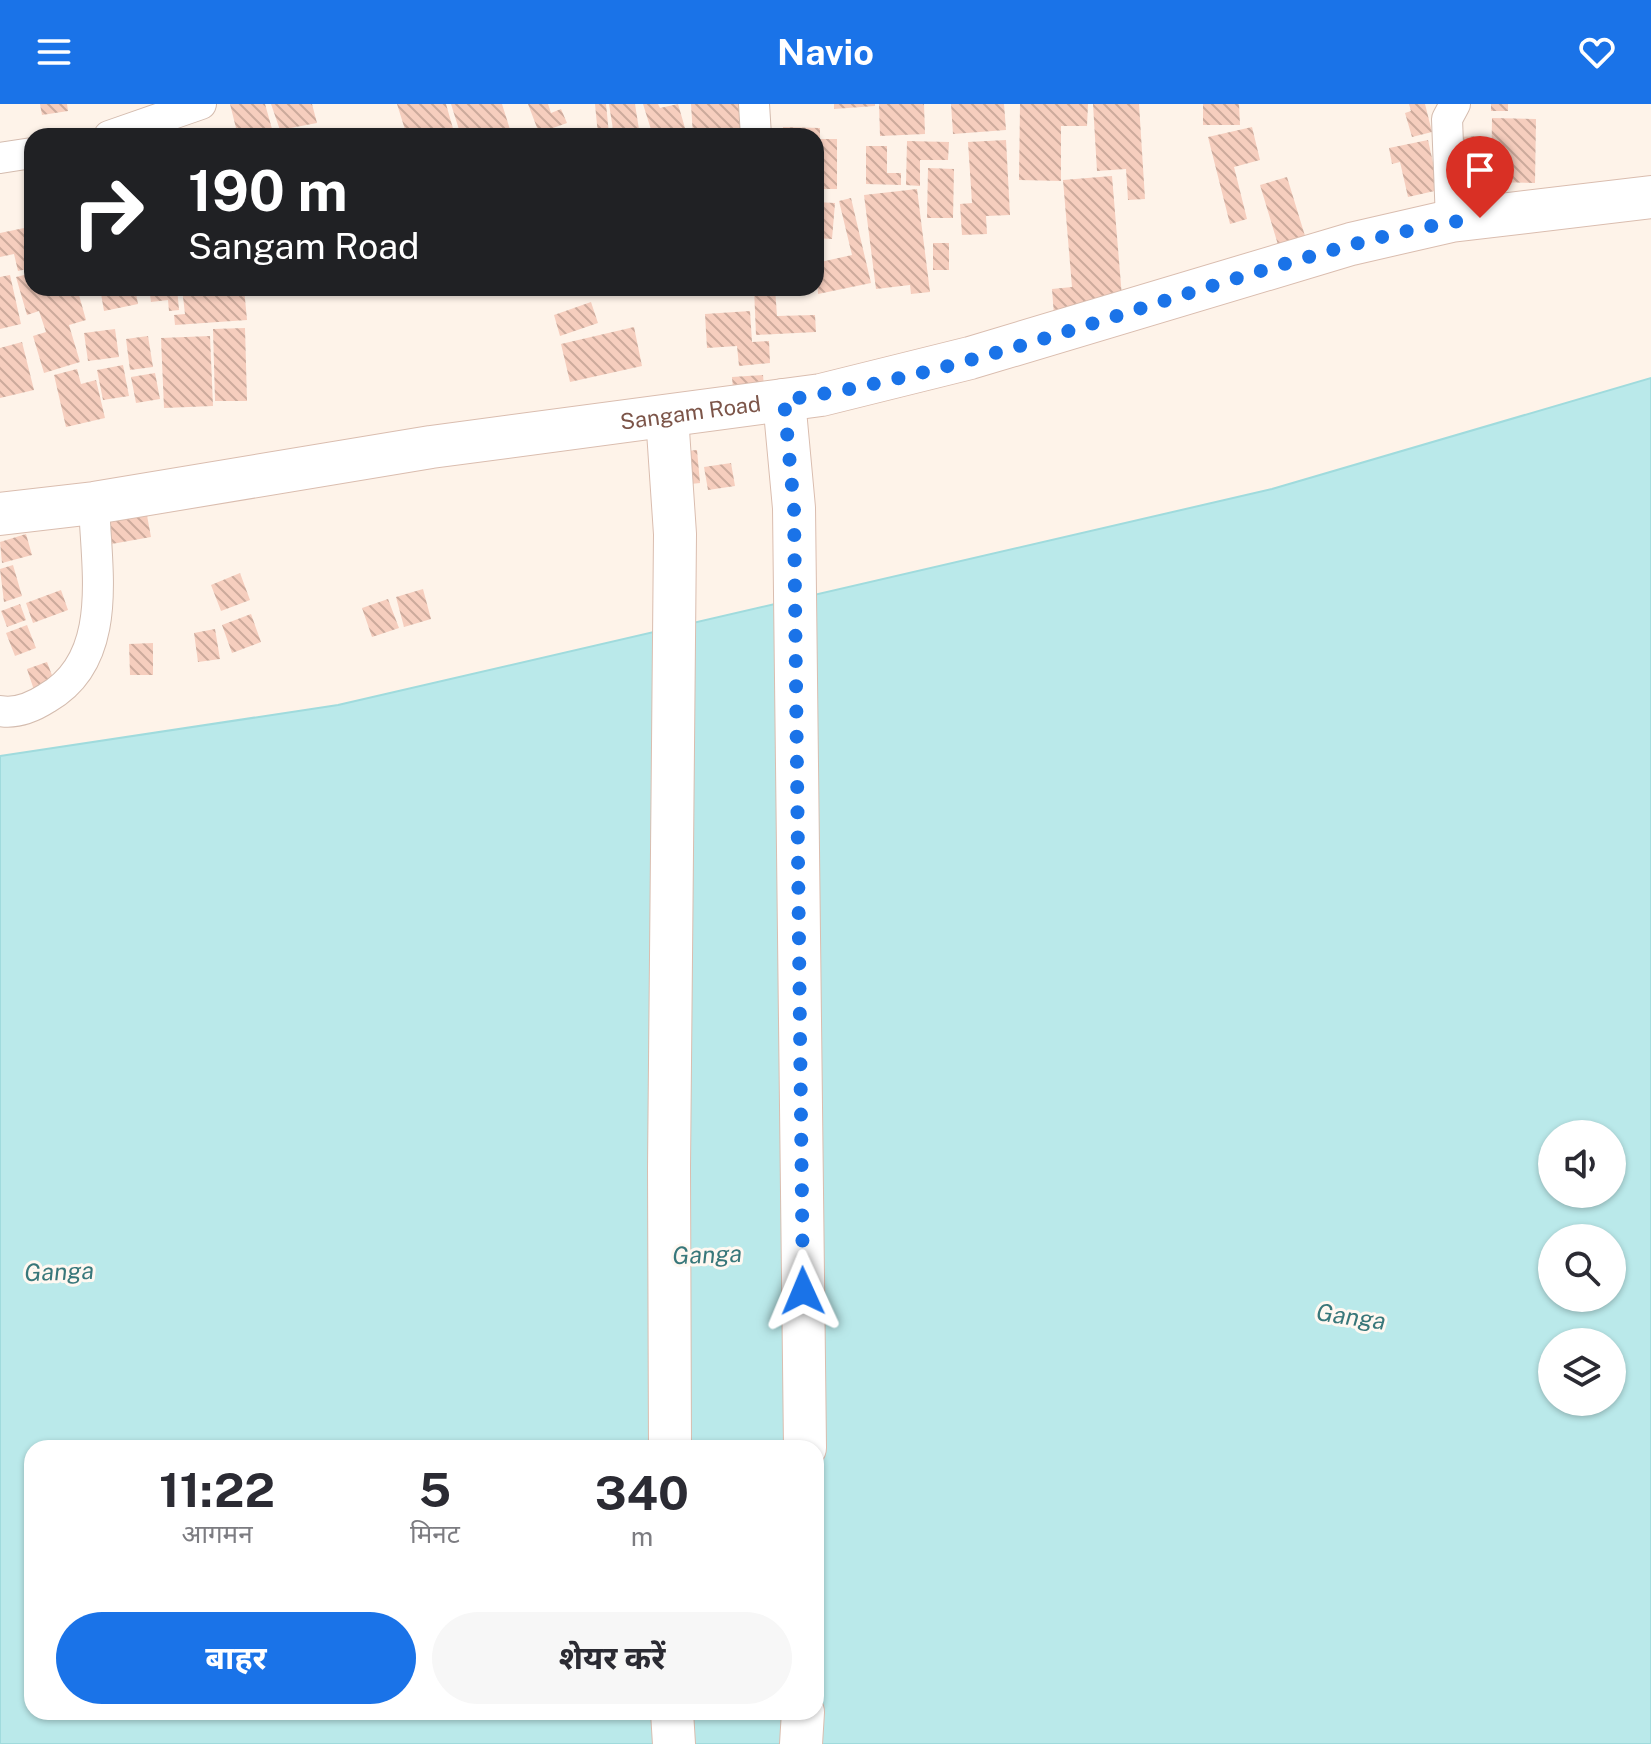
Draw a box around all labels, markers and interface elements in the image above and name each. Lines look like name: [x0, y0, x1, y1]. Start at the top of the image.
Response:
icon: menu: [32, 30, 76, 74]
icon: heart: [1575, 30, 1619, 74]
text: Navio: [777, 31, 874, 73]
pin: [1446, 136, 1514, 218]
icon: arrive: [1458, 148, 1502, 192]
text: 190 m: [188, 158, 348, 224]
icon: right: [56, 160, 160, 264]
text: Sangam Road: [188, 225, 420, 267]
street label: Sangam Road: [619, 390, 762, 435]
map controls: [1538, 1120, 1626, 1416]
button: sound: [1538, 1120, 1626, 1208]
button: search: [1538, 1224, 1626, 1312]
water label: Ganga: [672, 1239, 742, 1269]
position arrow: [761, 1249, 845, 1333]
water label: Ganga: [24, 1256, 94, 1286]
water label: Ganga: [1314, 1297, 1388, 1335]
button: layers: [1538, 1328, 1626, 1416]
text: 11:22: [159, 1461, 275, 1518]
text: 5: [419, 1461, 451, 1518]
text: 340: [595, 1464, 689, 1521]
text: आगमन: [181, 1518, 253, 1549]
text: मिनट: [410, 1518, 460, 1549]
text: m: [631, 1521, 653, 1552]
button: बाहर: [56, 1612, 416, 1704]
button: शेयर करें: [432, 1612, 792, 1704]

